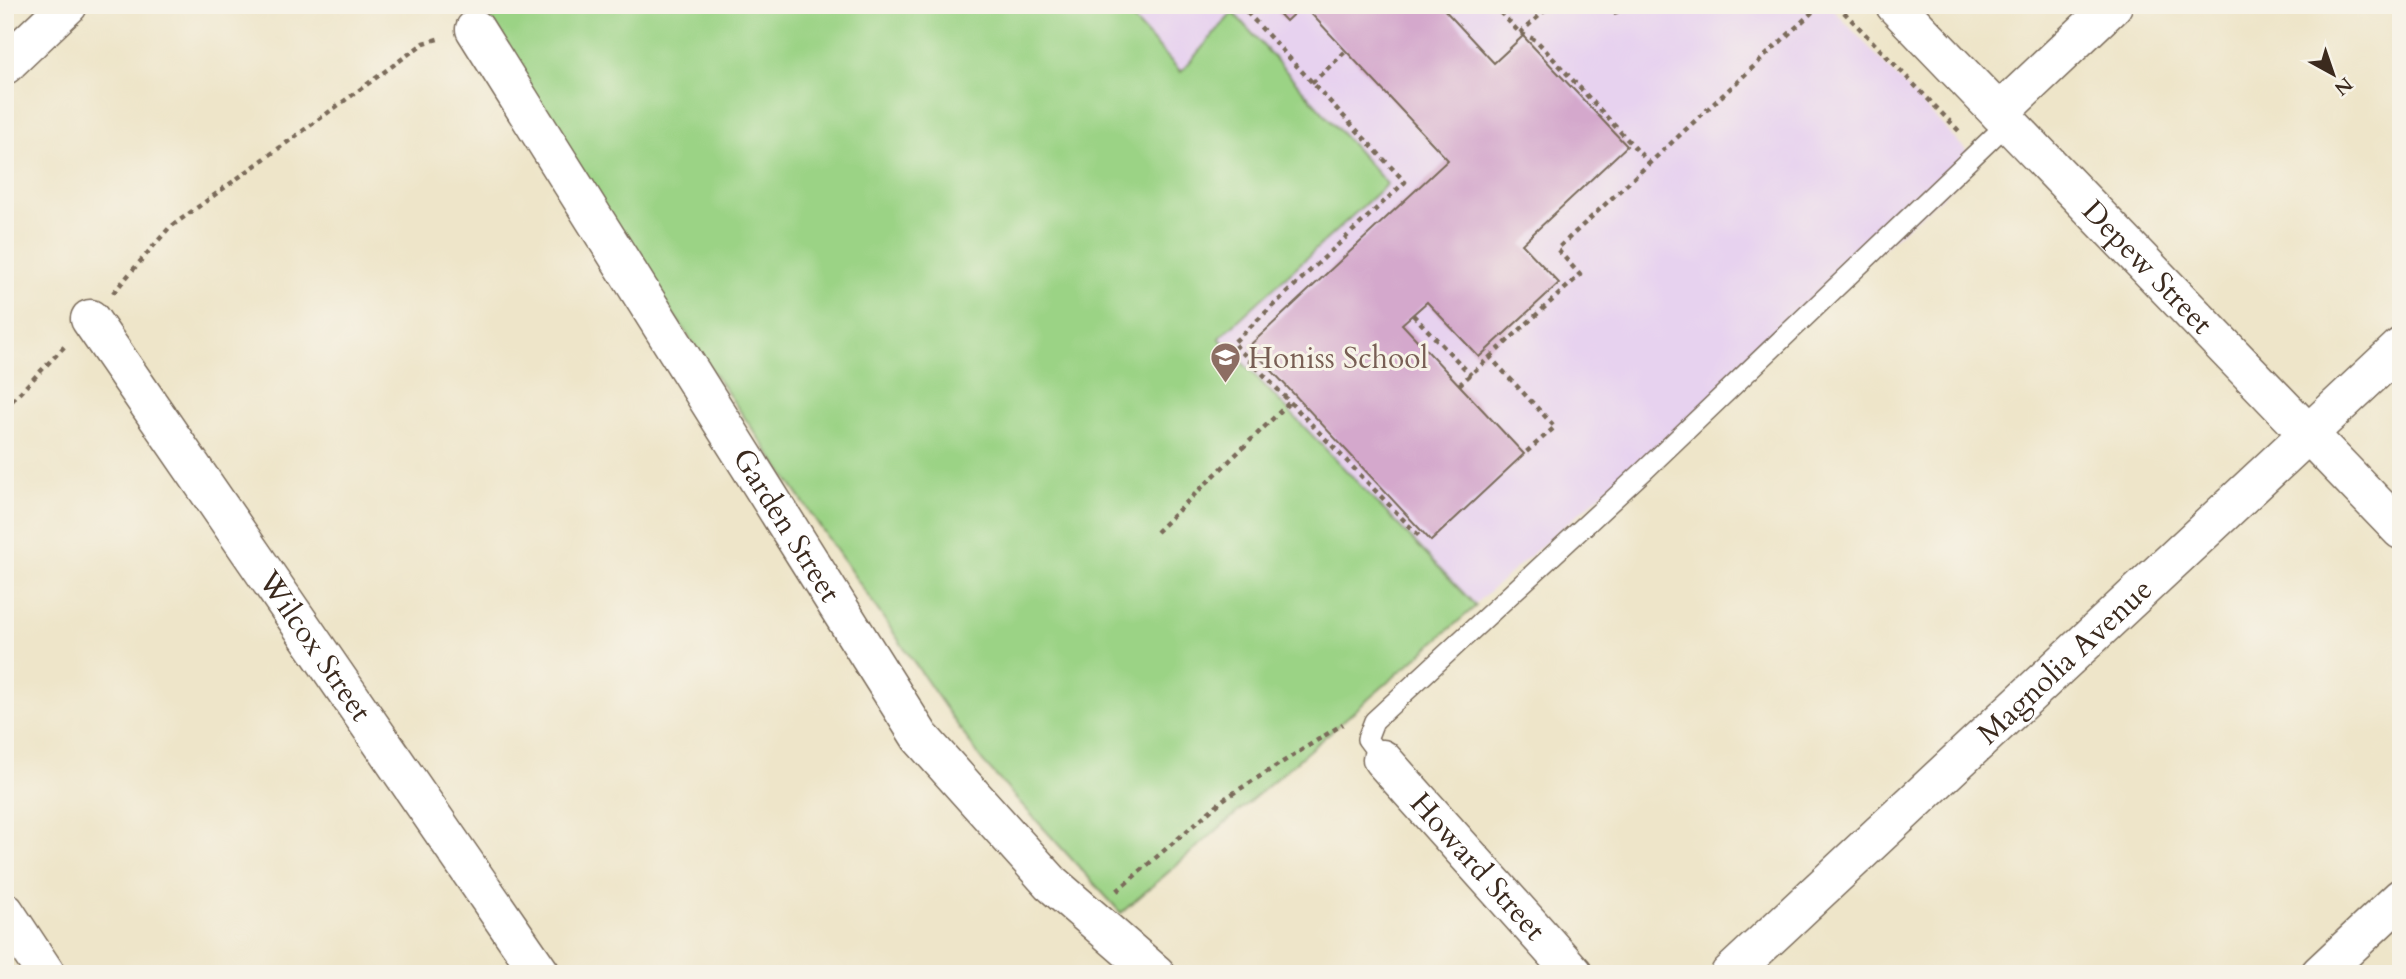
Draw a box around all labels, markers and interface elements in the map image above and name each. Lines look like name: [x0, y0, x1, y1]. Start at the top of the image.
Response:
north arrow: [2298, 38, 2368, 108]
text: N: [2328, 71, 2358, 102]
street label: Depew Street: [2073, 191, 2222, 344]
place label: Honiss School: [1248, 338, 1429, 379]
school or university icon: Honiss School: [1208, 341, 1242, 385]
street label: Garden Street: [723, 441, 851, 611]
street label: Wilcox Street: [248, 562, 381, 730]
street label: Magnolia Avenue: [1969, 570, 2161, 754]
street label: Howard Street: [1400, 784, 1555, 950]

